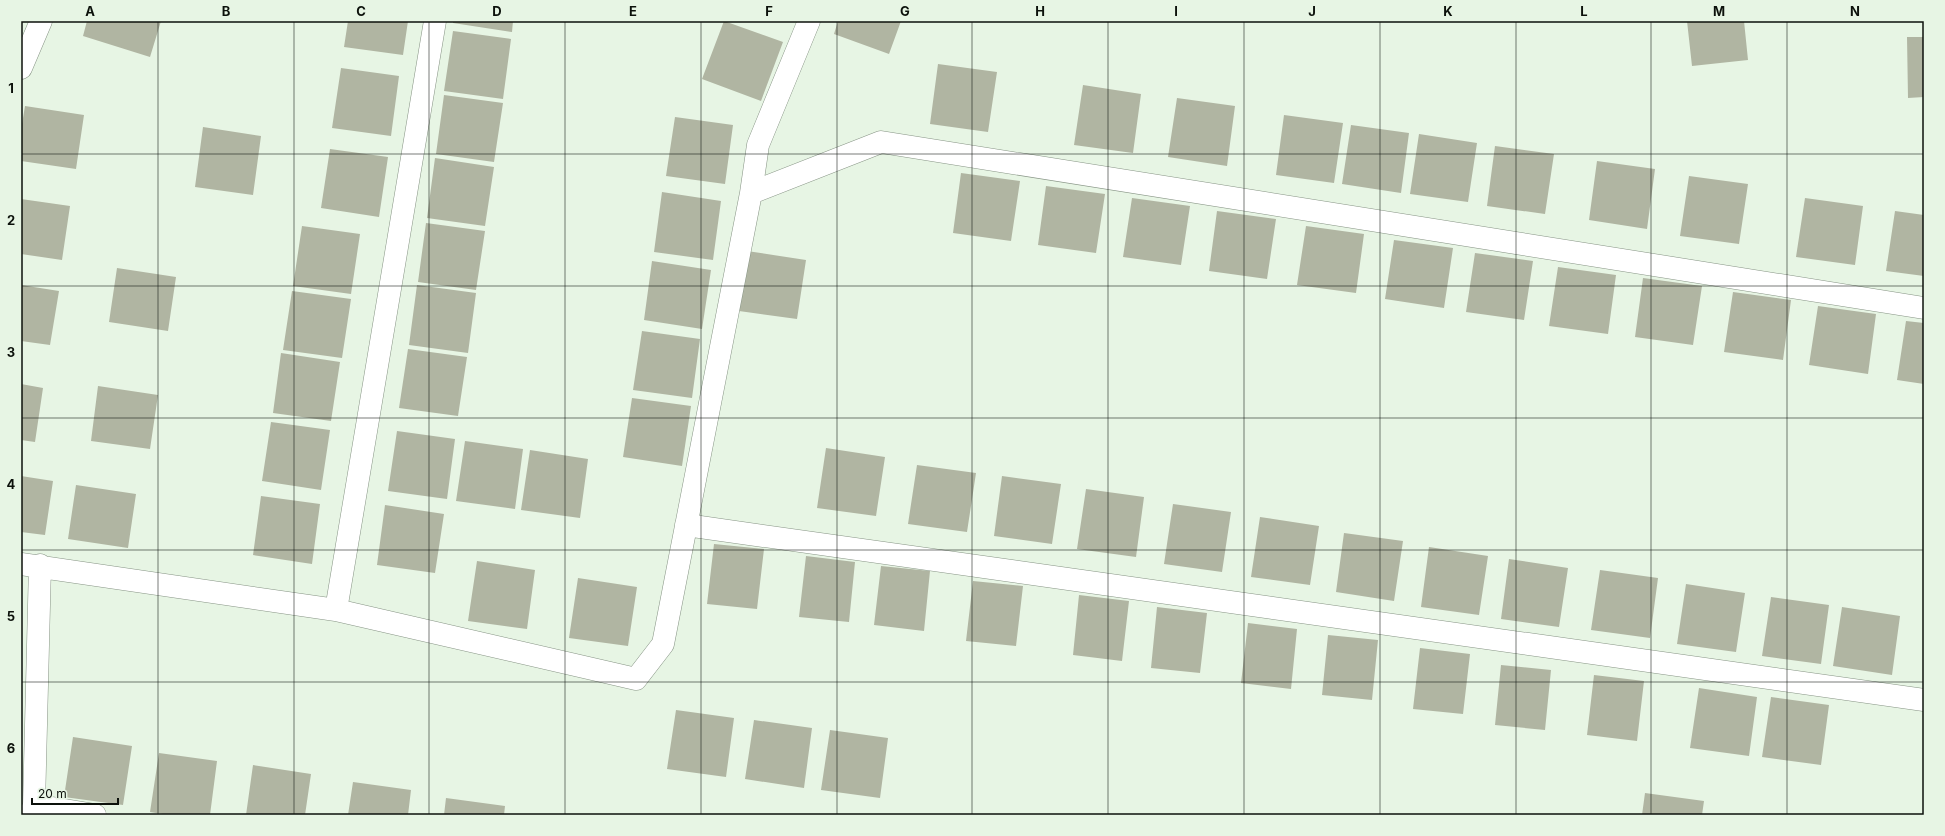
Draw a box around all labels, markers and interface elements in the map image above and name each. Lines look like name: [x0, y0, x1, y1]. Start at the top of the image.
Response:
text: A: [85, 3, 95, 19]
text: B: [222, 3, 231, 19]
text: C: [356, 3, 366, 19]
text: D: [492, 3, 502, 19]
text: E: [629, 3, 637, 19]
text: F: [765, 3, 773, 19]
text: G: [900, 3, 910, 19]
text: H: [1035, 3, 1045, 19]
text: I: [1174, 3, 1178, 19]
text: J: [1308, 3, 1316, 19]
text: K: [1443, 3, 1453, 19]
text: L: [1580, 3, 1588, 19]
text: M: [1713, 3, 1725, 19]
text: N: [1850, 3, 1860, 19]
text: 1: [8, 80, 14, 96]
text: 2: [7, 212, 15, 228]
text: 3: [7, 344, 15, 360]
text: 4: [7, 476, 16, 492]
text: 5: [7, 608, 15, 624]
text: 6: [7, 740, 15, 756]
scale bar: [32, 780, 118, 806]
text: 20 m: [38, 786, 67, 801]

